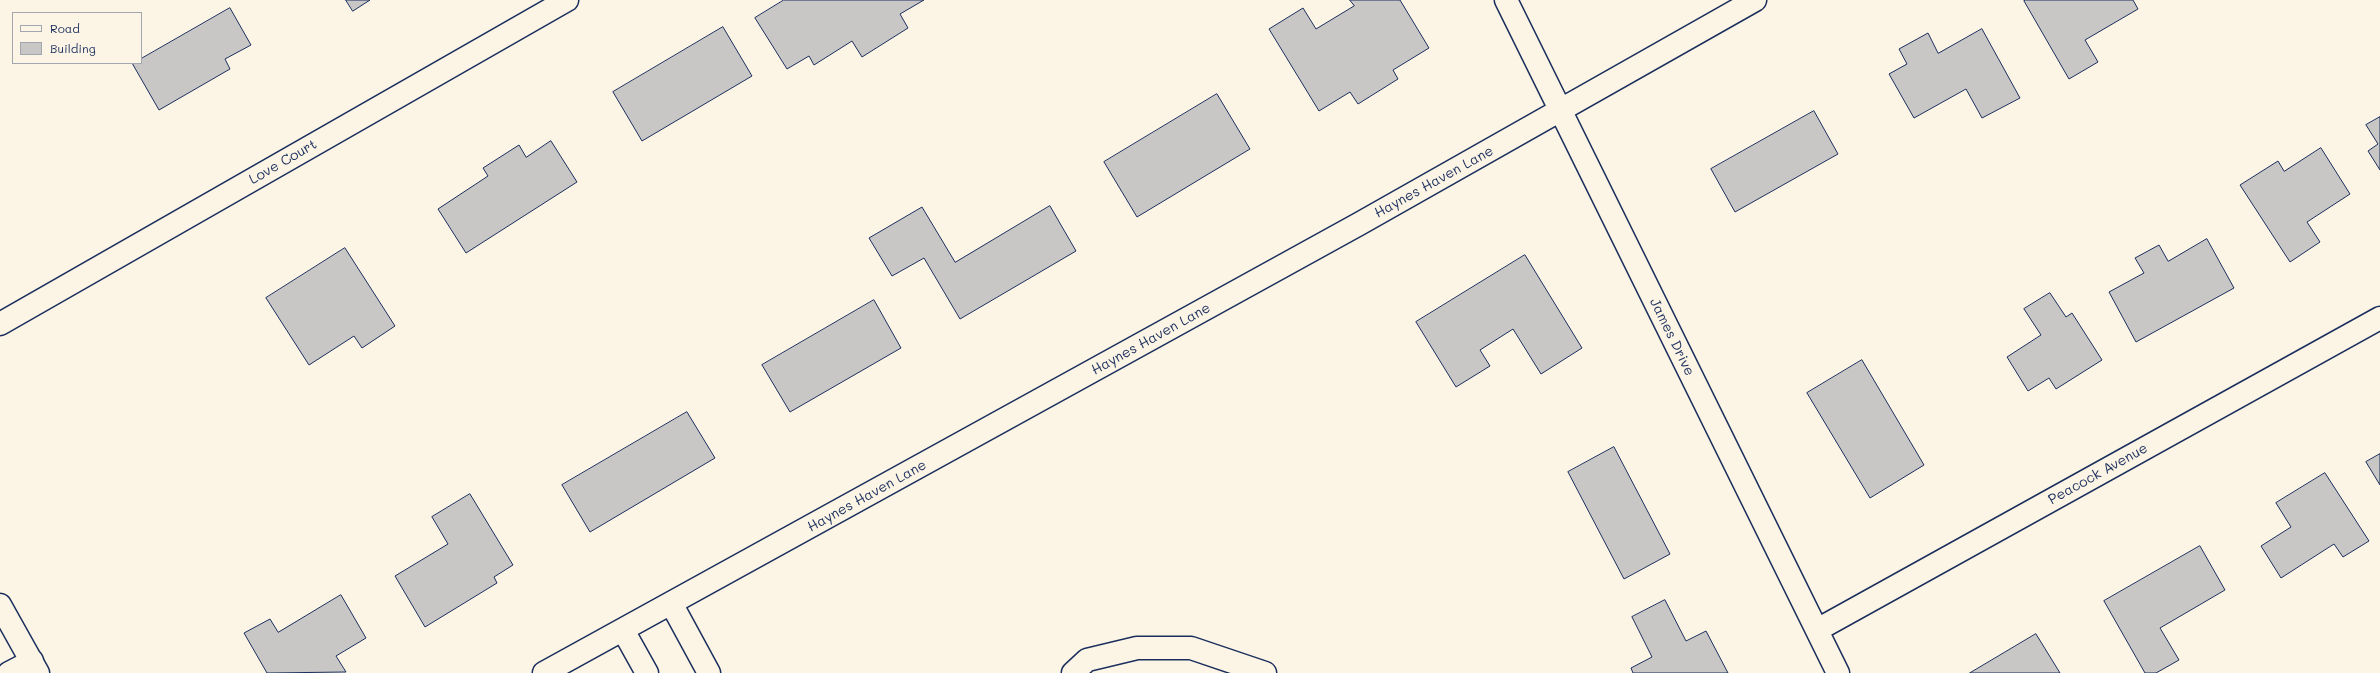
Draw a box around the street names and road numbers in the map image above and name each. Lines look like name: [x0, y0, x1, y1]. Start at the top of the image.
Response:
street label: Love Court: [246, 136, 320, 188]
street label: Haynes Haven Lane: [1372, 142, 1496, 222]
street label: James Drive: [1646, 295, 1698, 379]
street label: Haynes Haven Lane: [1089, 299, 1213, 379]
street label: Peacock Avenue: [2045, 440, 2151, 508]
street label: Haynes Haven Lane: [805, 456, 929, 536]

